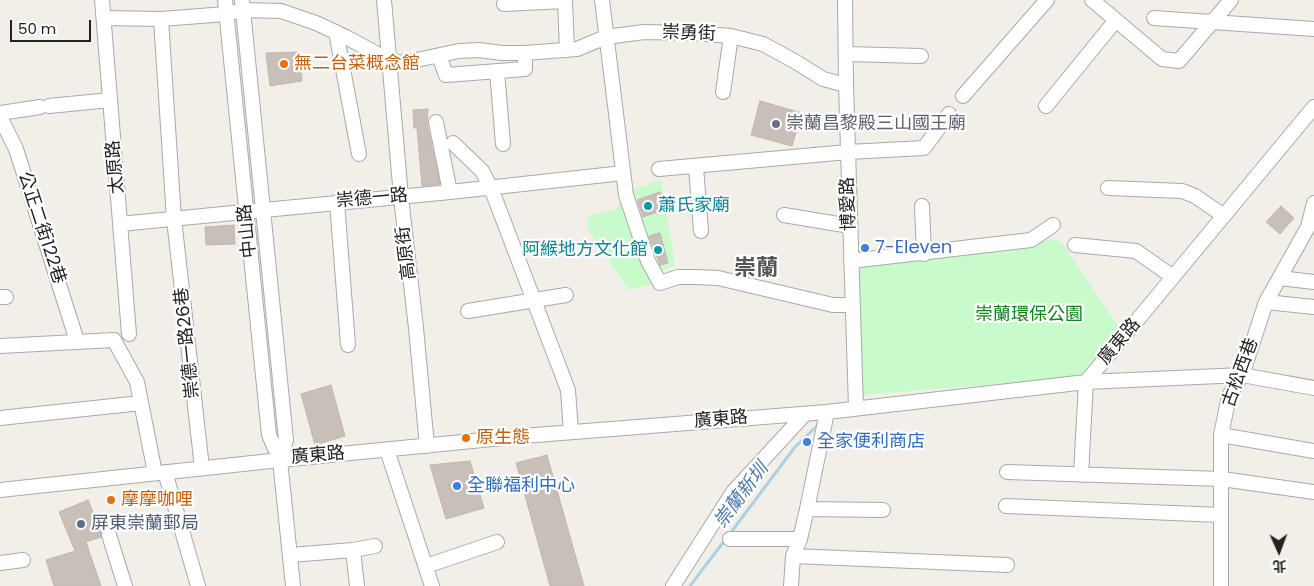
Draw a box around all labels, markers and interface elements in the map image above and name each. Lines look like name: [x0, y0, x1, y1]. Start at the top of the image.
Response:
scale bar: [12, 10, 94, 42]
text: 50 m: [18, 18, 56, 39]
street label: 崇勇街: [662, 22, 716, 46]
place label: 無二台菜概念館: [294, 53, 420, 75]
marker: 無二台菜概念館: [278, 58, 290, 70]
place label: 崇蘭昌黎殿三山國王廟: [786, 113, 966, 135]
marker: 崇蘭昌黎殿三山國王廟: [770, 118, 782, 130]
street label: 太原路: [103, 139, 129, 195]
street label: 公正二街122巷: [13, 169, 69, 287]
street label: 博愛路: [837, 177, 861, 231]
street label: 崇德一路: [335, 185, 409, 213]
place label: 蕭氏家廟: [658, 195, 730, 217]
marker: 蕭氏家廟: [642, 200, 654, 212]
street label: 中山路: [234, 203, 262, 259]
street label: 高原街: [393, 225, 421, 281]
place label: 7-Eleven: [875, 237, 952, 259]
place label: 阿緱地方文化館: [522, 239, 648, 261]
marker: 7-Eleven: [859, 242, 871, 254]
marker: 阿緱地方文化館: [652, 244, 664, 256]
district label: 崇蘭: [734, 256, 778, 282]
street label: 崇德一路26巷: [171, 286, 205, 400]
park label: 崇蘭環保公園: [975, 304, 1083, 326]
street label: 廣東路: [1094, 314, 1146, 370]
street label: 古松西巷: [1219, 335, 1263, 411]
street label: 廣東路: [693, 407, 749, 433]
place label: 原生態: [476, 427, 530, 449]
place label: 全家便利商店: [817, 431, 925, 453]
marker: 原生態: [460, 432, 472, 444]
marker: 全家便利商店: [801, 436, 813, 448]
street label: 廣東路: [290, 443, 346, 469]
water label: 崇蘭新圳: [710, 459, 774, 533]
place label: 全聯福利中心: [467, 475, 575, 497]
marker: 全聯福利中心: [451, 480, 463, 492]
place label: 摩摩咖哩: [121, 489, 193, 511]
marker: 摩摩咖哩: [105, 494, 117, 506]
place label: 屏東崇蘭郵局: [91, 513, 199, 535]
marker: 屏東崇蘭郵局: [75, 518, 87, 530]
north arrow: [1254, 526, 1304, 576]
text: 北: [1272, 556, 1287, 576]

